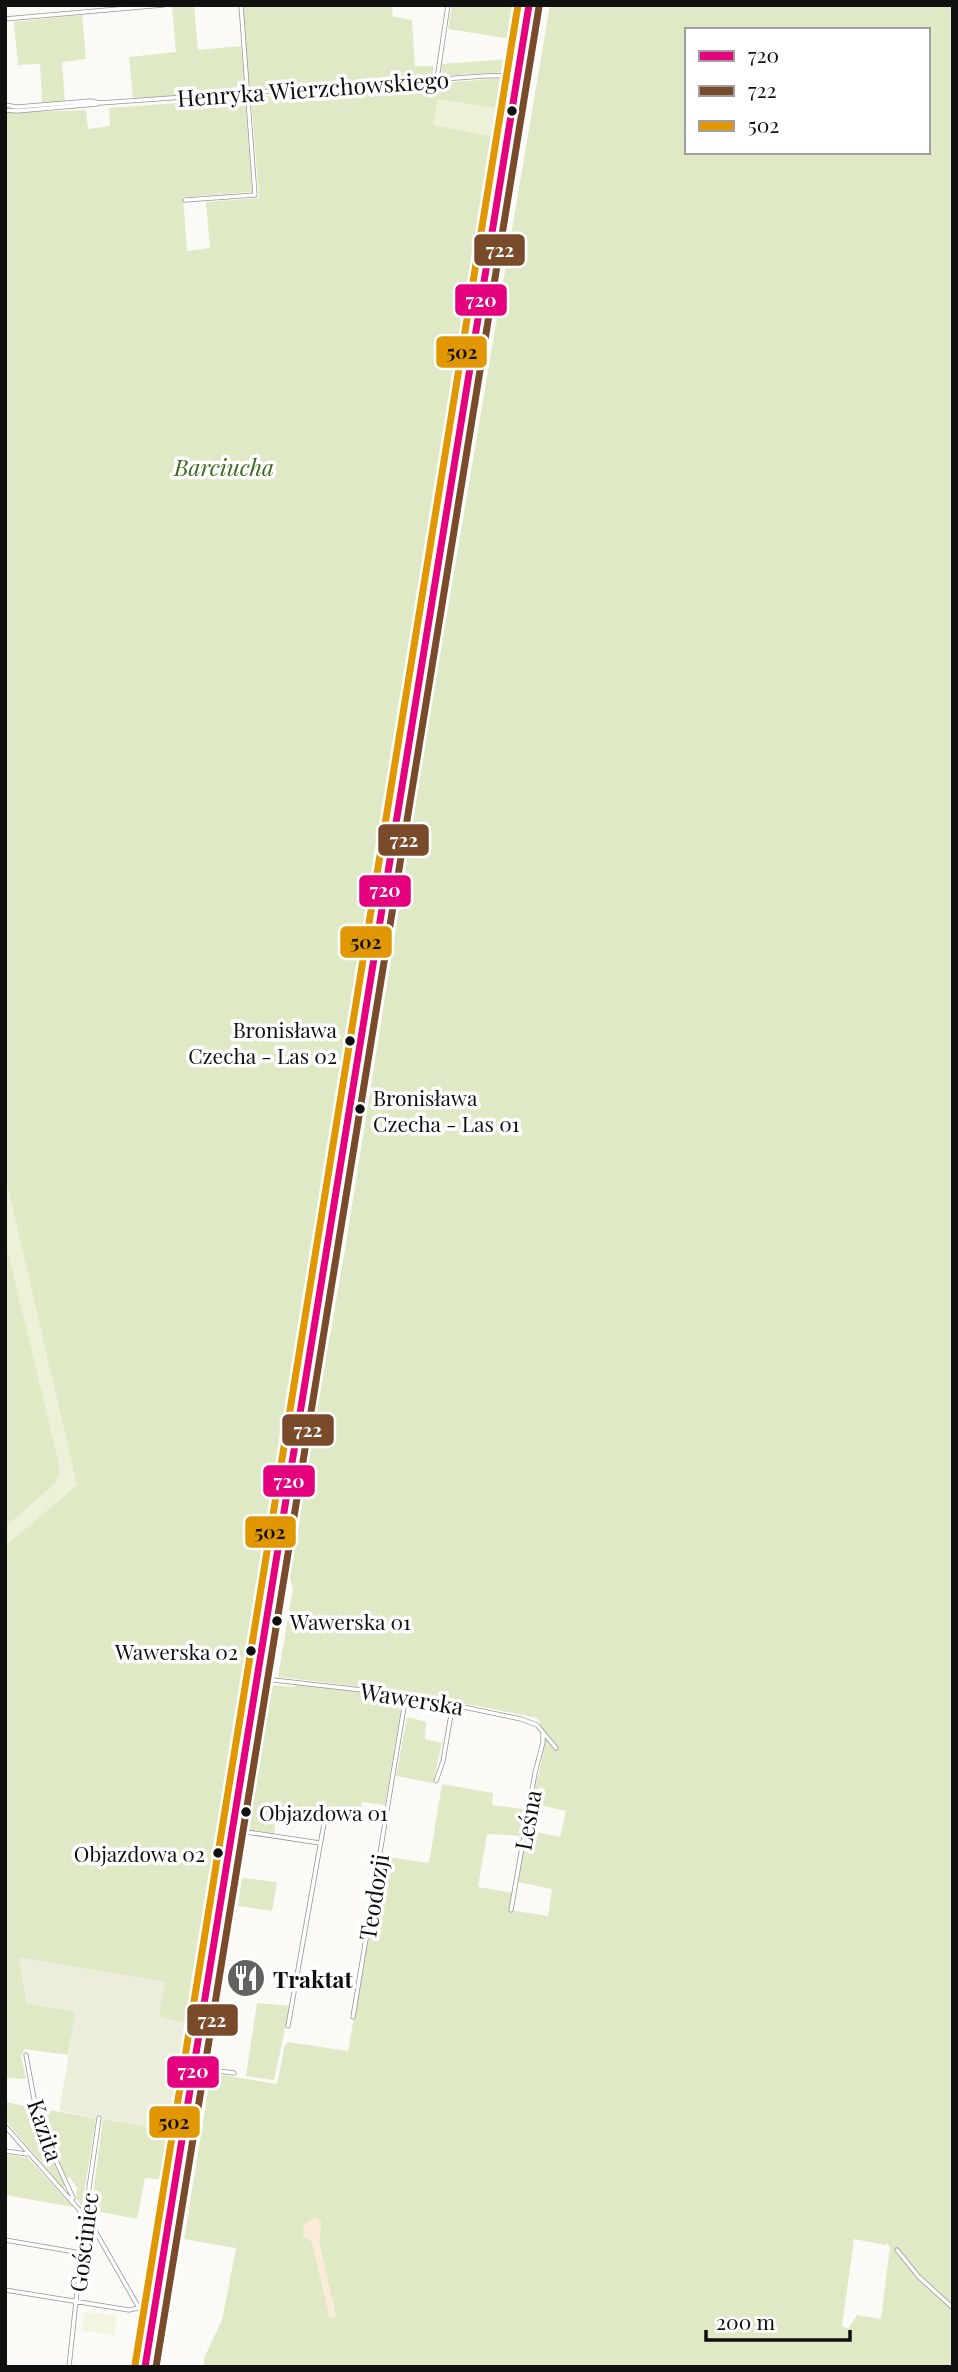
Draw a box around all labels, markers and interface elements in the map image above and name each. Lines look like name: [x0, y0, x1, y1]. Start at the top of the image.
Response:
legend: [685, 28, 930, 154]
text: 720: [748, 40, 779, 68]
street label: Henryka Wierzchowskiego: [176, 63, 450, 113]
text: 722: [748, 75, 777, 103]
unlabelled marker: [505, 104, 519, 118]
text: 502: [748, 110, 779, 138]
line badge: 722: [473, 233, 526, 267]
text: 722: [486, 236, 514, 262]
line badge: 720: [454, 283, 508, 317]
text: 720: [466, 286, 496, 312]
line badge: 502: [435, 335, 488, 369]
text: 502: [447, 338, 478, 364]
park label: Barciucha: [173, 451, 274, 482]
line badge: 722: [377, 823, 430, 857]
text: 722: [390, 826, 418, 852]
line badge: 720: [358, 874, 412, 908]
text: 720: [370, 876, 400, 902]
line badge: 502: [339, 925, 393, 959]
text: 502: [351, 928, 382, 954]
place label: Bronisława Czecha - Las 02: [188, 1015, 338, 1069]
marker: Bronisława Czecha - Las 02: [343, 1034, 357, 1048]
place label: Bronisława Czecha - Las 01: [373, 1083, 520, 1137]
marker: Bronisława Czecha - Las 01: [353, 1102, 367, 1116]
line badge: 722: [281, 1413, 335, 1447]
text: 722: [294, 1416, 322, 1442]
line badge: 720: [262, 1464, 316, 1498]
text: 720: [274, 1467, 304, 1493]
line badge: 502: [244, 1515, 297, 1549]
text: 502: [255, 1518, 286, 1544]
place label: Wawerska 01: [289, 1607, 411, 1635]
marker: Wawerska 01: [270, 1614, 284, 1628]
place label: Wawerska 02: [114, 1637, 238, 1665]
marker: Wawerska 02: [244, 1644, 258, 1658]
street label: Wawerska: [357, 1674, 467, 1722]
street label: Leśna: [506, 1787, 548, 1853]
place label: Objazdowa 01: [259, 1798, 388, 1826]
marker: Objazdowa 01: [239, 1805, 253, 1819]
place label: Objazdowa 02: [74, 1839, 205, 1867]
marker: Objazdowa 02: [211, 1846, 225, 1860]
street label: Teodozji: [351, 1851, 395, 1943]
restaurant icon: Traktat: [225, 1957, 267, 1999]
place label: Traktat: [273, 1963, 353, 1994]
line badge: 722: [186, 2003, 239, 2037]
text: 722: [198, 2006, 226, 2032]
line badge: 720: [166, 2055, 220, 2089]
text: 720: [178, 2057, 208, 2083]
street label: Kazita: [21, 2095, 71, 2166]
line badge: 502: [148, 2105, 201, 2139]
text: 502: [159, 2108, 190, 2134]
street label: Gościniec: [62, 2190, 104, 2294]
scale bar: [706, 2298, 850, 2342]
text: 200 m: [716, 2307, 775, 2335]

